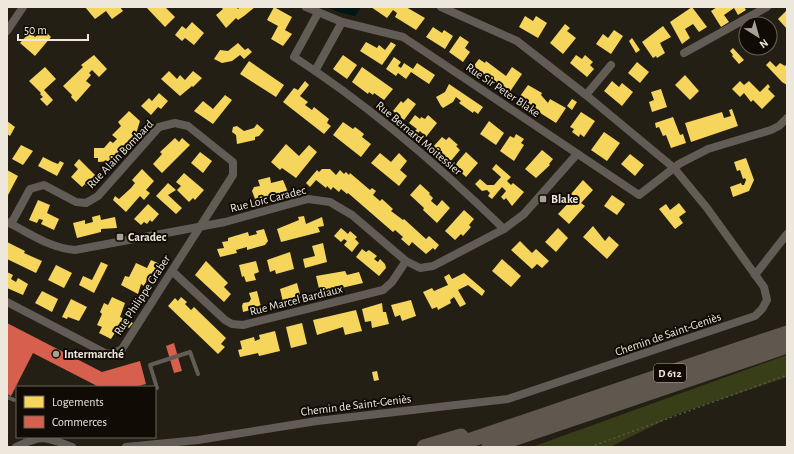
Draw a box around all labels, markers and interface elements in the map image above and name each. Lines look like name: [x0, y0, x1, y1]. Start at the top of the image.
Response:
scale bar: [18, 16, 88, 42]
north arrow: [738, 16, 778, 56]
text: 50 m: [24, 24, 47, 36]
text: N: [757, 37, 770, 50]
street label: Rue Sir Peter Blake: [464, 61, 542, 119]
street label: Rue Bernard Moitessier: [374, 99, 464, 177]
street label: Rue Alain Bombard: [84, 117, 156, 191]
street label: Rue Loïc Caradec: [229, 184, 307, 214]
place label: Blake: [551, 193, 579, 205]
marker: Blake: [538, 194, 548, 204]
place label: Caradec: [128, 231, 167, 243]
marker: Caradec: [115, 232, 125, 242]
street label: Rue Philippe Graber: [112, 253, 172, 337]
street label: Rue Marcel Bardiaux: [248, 283, 344, 317]
street label: Chemin de Saint-Geniès: [613, 310, 723, 358]
place label: Intermarché: [64, 348, 124, 360]
marker: Intermarché: [51, 349, 61, 359]
road number: D 612: [654, 364, 686, 382]
legend: [16, 386, 156, 438]
street label: Chemin de Saint-Geniès: [300, 392, 412, 418]
text: Logements: [52, 396, 104, 408]
text: Commerces: [52, 416, 107, 428]

